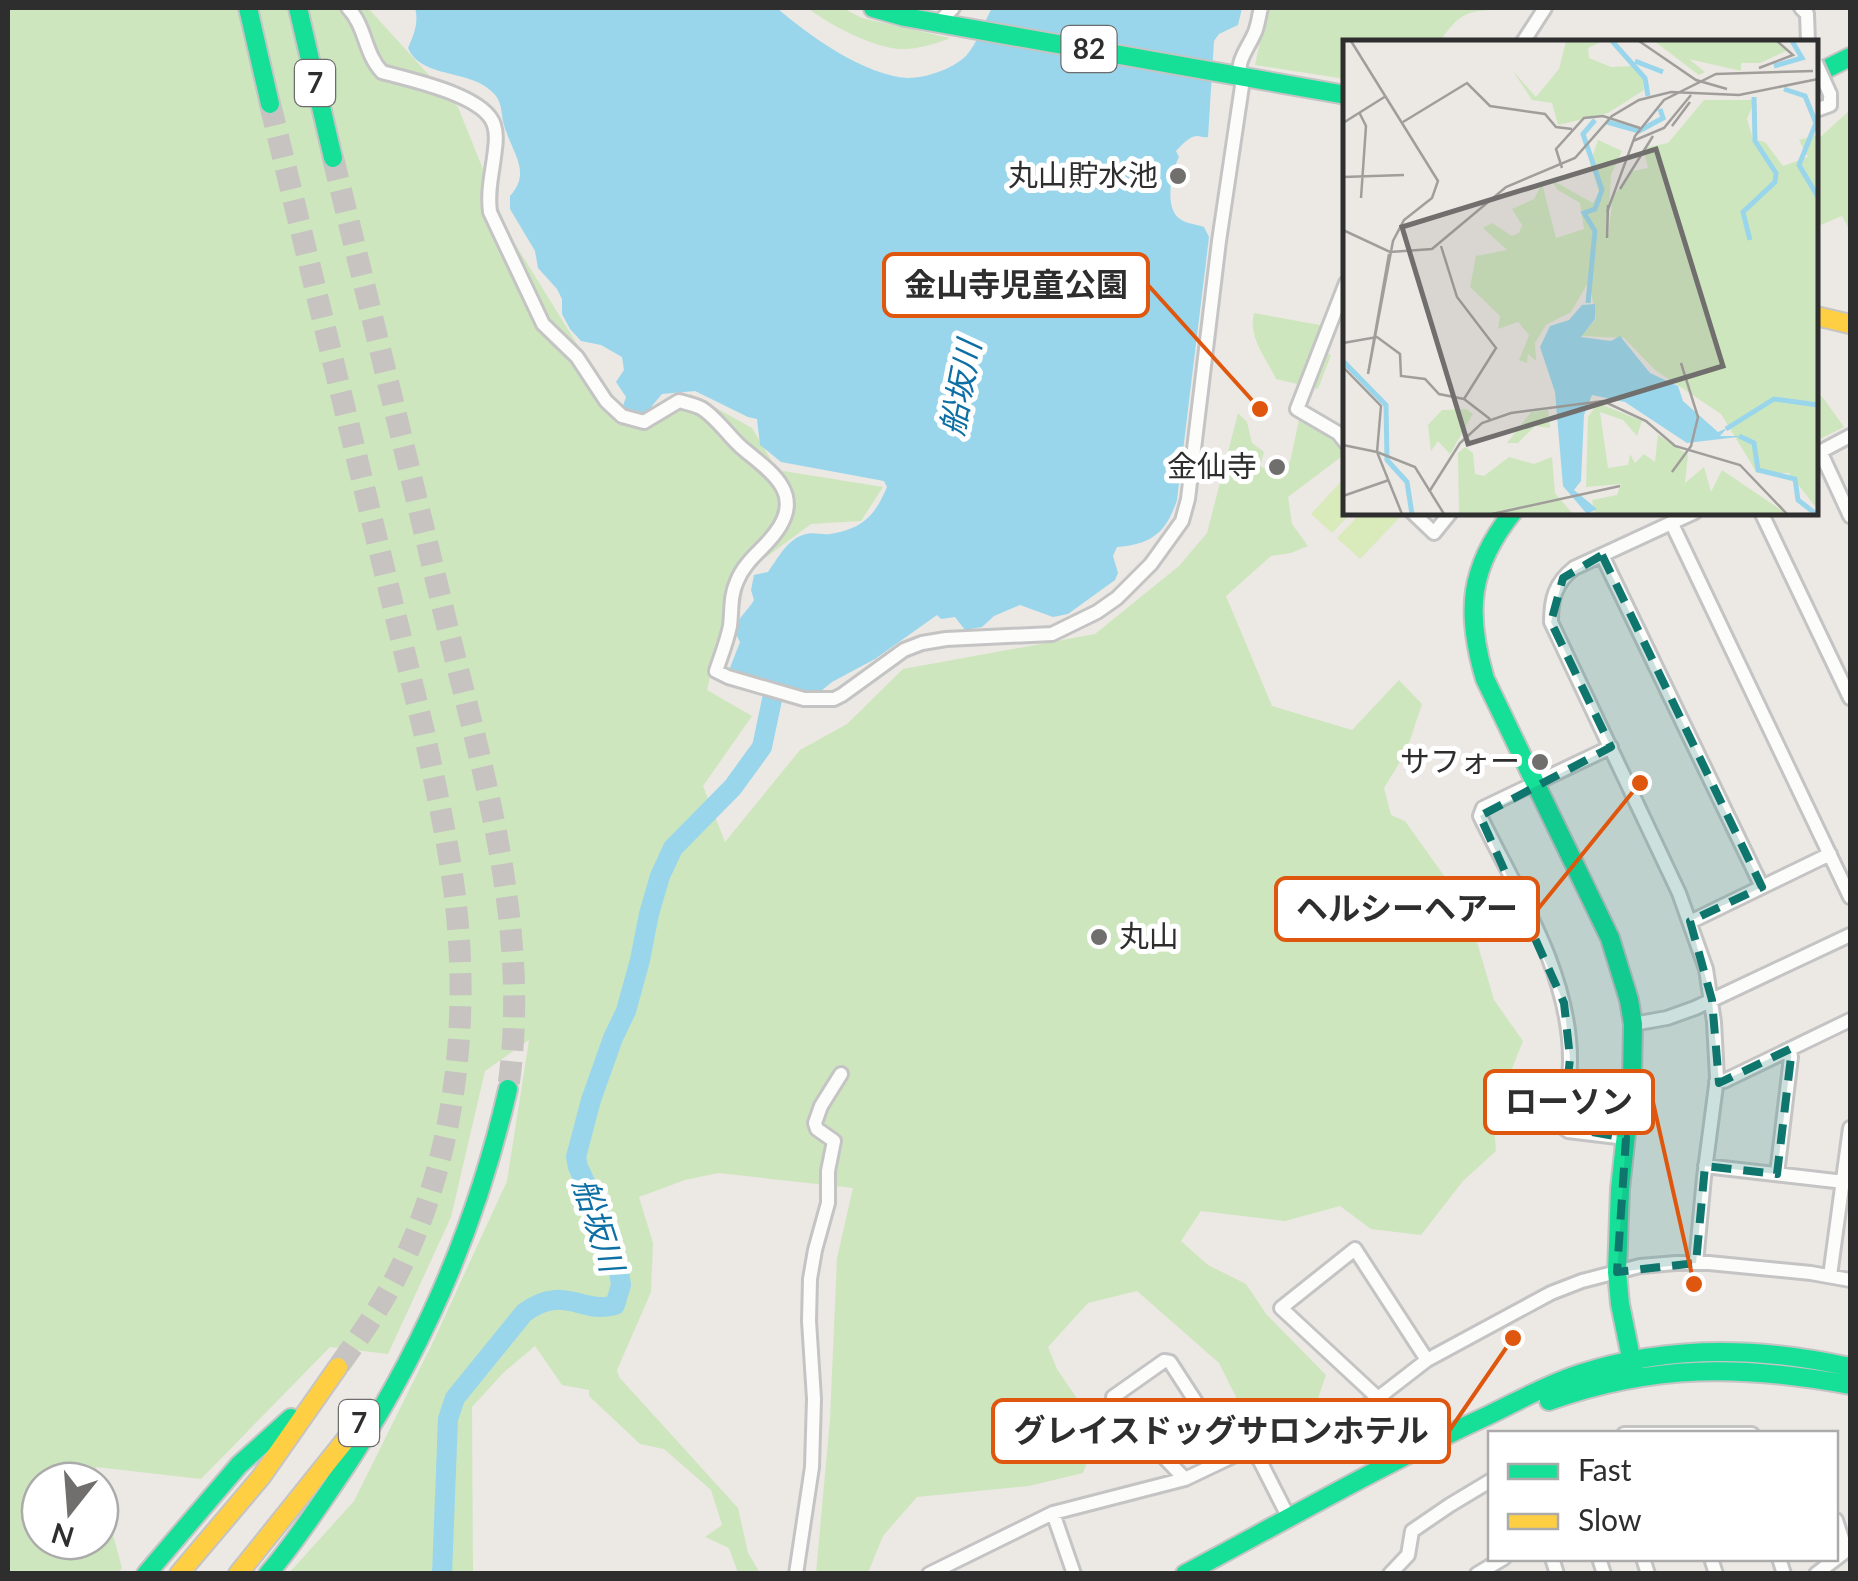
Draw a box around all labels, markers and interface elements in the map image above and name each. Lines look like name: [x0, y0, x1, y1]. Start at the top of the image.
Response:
road number: 82: [1062, 26, 1116, 72]
inset map: [1343, 40, 1818, 515]
road number: 7: [295, 60, 335, 106]
place label: 丸山貯水池: [1008, 156, 1158, 192]
marker: 丸山貯水池: [1167, 165, 1189, 187]
callout: 金山寺児童公園: [884, 254, 1148, 316]
text: 金山寺児童公園: [904, 264, 1128, 303]
water label: 船坂川: [931, 334, 988, 439]
place label: 金仙寺: [1167, 447, 1257, 483]
marker: 金仙寺: [1266, 456, 1288, 478]
place label: サフォー: [1400, 742, 1520, 778]
marker: サフォー: [1529, 751, 1551, 773]
callout: ヘルシーヘアー: [1276, 878, 1538, 940]
text: ヘルシーヘアー: [1296, 888, 1518, 927]
place label: 丸山: [1119, 917, 1179, 953]
marker: 丸山: [1088, 926, 1110, 948]
callout: ローソン: [1485, 1071, 1653, 1133]
text: ローソン: [1505, 1081, 1633, 1120]
water label: 船坂川: [566, 1173, 634, 1279]
road number: 7: [339, 1400, 379, 1446]
callout: グレイスドッグサロンホテル: [993, 1400, 1449, 1462]
text: グレイスドッグサロンホテル: [1013, 1410, 1429, 1449]
legend: [1488, 1431, 1838, 1561]
text: Fast: [1578, 1451, 1632, 1487]
north arrow: [20, 1461, 120, 1561]
text: Slow: [1578, 1501, 1642, 1537]
text: N: [47, 1516, 78, 1555]

